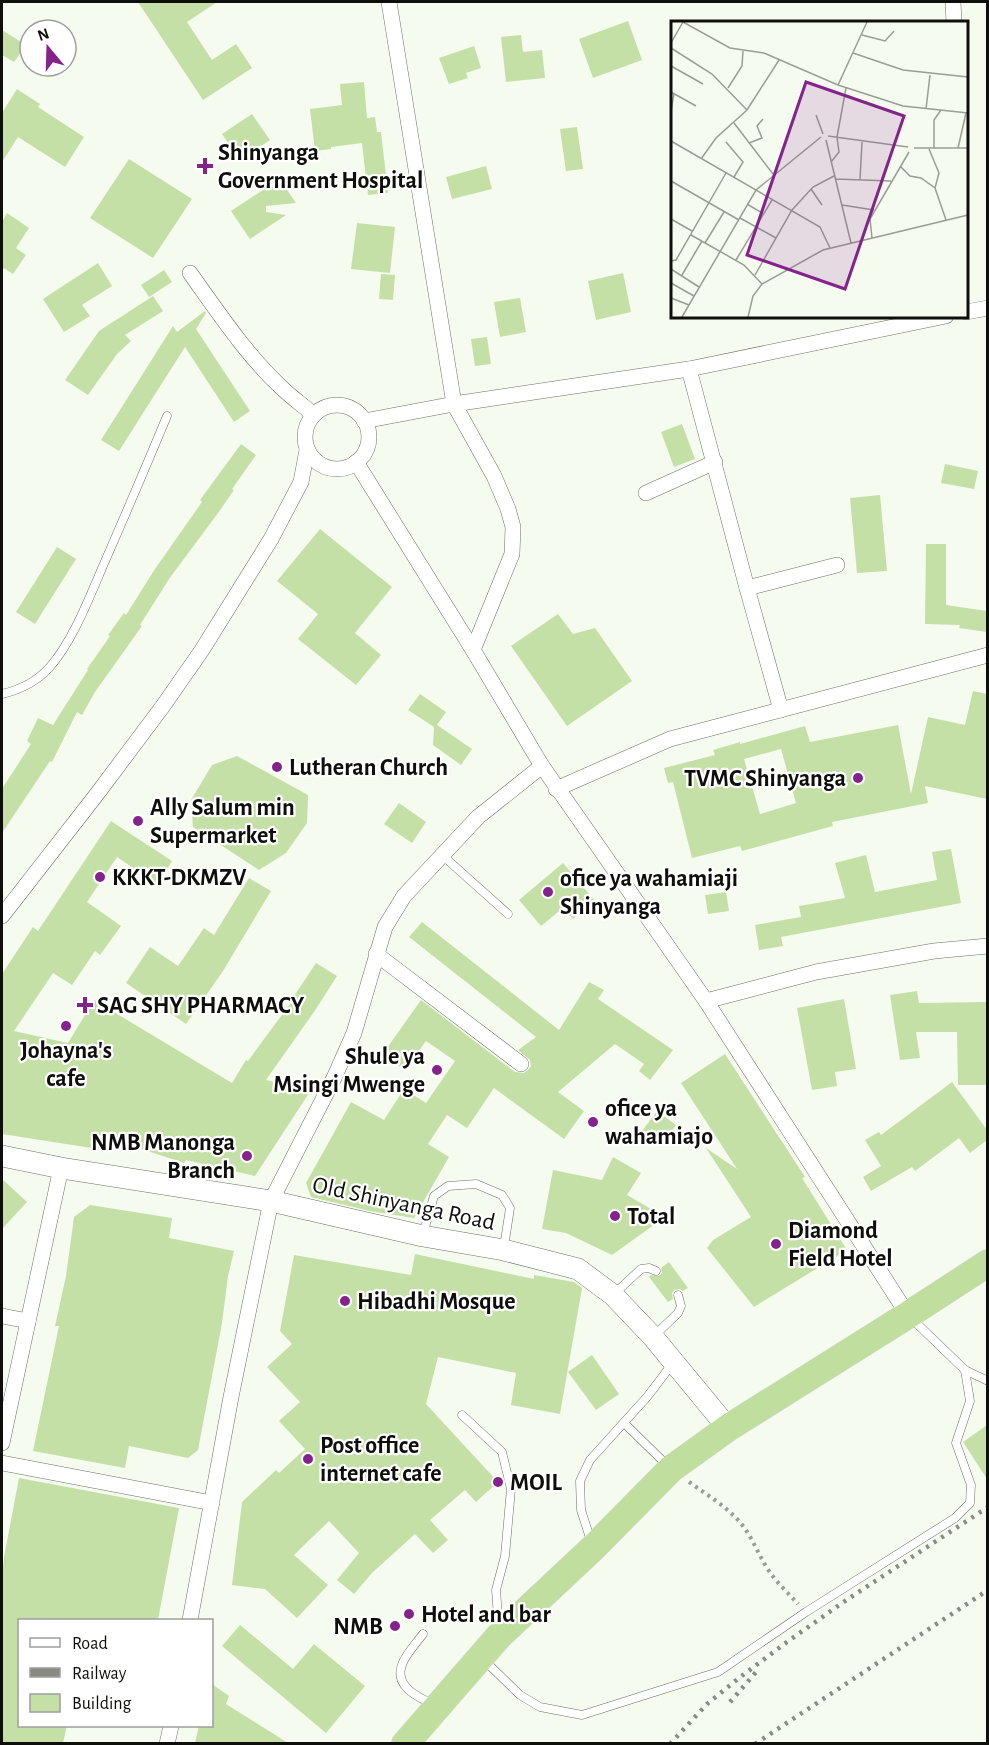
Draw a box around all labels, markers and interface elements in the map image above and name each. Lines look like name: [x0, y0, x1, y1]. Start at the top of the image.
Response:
north arrow: [18, 18, 78, 78]
inset map: [671, 21, 968, 318]
text: N: [36, 25, 51, 44]
place label: Shinyanga Government Hospital: [218, 141, 423, 193]
marker: Shinyanga Government Hospital: [196, 157, 214, 175]
place label: Lutheran Church: [289, 756, 448, 780]
marker: Lutheran Church: [270, 760, 284, 774]
place label: TVMC Shinyanga: [684, 767, 846, 791]
marker: TVMC Shinyanga: [851, 771, 865, 785]
place label: Ally Salum min Supermarket: [150, 796, 295, 848]
marker: Ally Salum min Supermarket: [131, 814, 145, 828]
place label: KKKT-DKMZV: [112, 866, 247, 890]
place label: ofice ya wahamiaji Shinyanga: [560, 867, 738, 919]
marker: KKKT-DKMZV: [93, 870, 107, 884]
marker: ofice ya wahamiaji Shinyanga: [541, 885, 555, 899]
place label: SAG SHY PHARMACY: [97, 994, 305, 1018]
marker: SAG SHY PHARMACY: [78, 998, 92, 1012]
marker: Johayna's cafe: [59, 1019, 73, 1033]
place label: Johayna's cafe: [20, 1039, 112, 1091]
place label: Shule ya Msingi Mwenge: [273, 1045, 425, 1097]
marker: Shule ya Msingi Mwenge: [430, 1063, 444, 1077]
place label: ofice ya wahamiajo: [605, 1097, 713, 1149]
marker: ofice ya wahamiajo: [586, 1115, 600, 1129]
place label: NMB Manonga Branch: [91, 1131, 235, 1183]
marker: NMB Manonga Branch: [240, 1149, 254, 1163]
street label: Old Shinyanga Road: [310, 1173, 497, 1235]
place label: Total: [627, 1205, 675, 1229]
marker: Total: [608, 1209, 622, 1223]
place label: Diamond Field Hotel: [788, 1219, 893, 1271]
marker: Diamond Field Hotel: [769, 1237, 783, 1251]
place label: Hibadhi Mosque: [357, 1290, 516, 1314]
marker: Hibadhi Mosque: [338, 1294, 352, 1308]
place label: Post office internet cafe: [320, 1434, 442, 1486]
marker: Post office internet cafe: [301, 1452, 315, 1466]
place label: MOIL: [510, 1471, 563, 1495]
marker: MOIL: [491, 1475, 505, 1489]
place label: Hotel and bar: [421, 1603, 551, 1627]
marker: Hotel and bar: [402, 1607, 416, 1621]
place label: NMB: [333, 1615, 383, 1639]
legend: [18, 1619, 213, 1727]
marker: NMB: [388, 1619, 402, 1633]
text: Road: [72, 1635, 108, 1653]
text: Railway: [72, 1665, 127, 1683]
text: Building: [72, 1695, 132, 1713]

